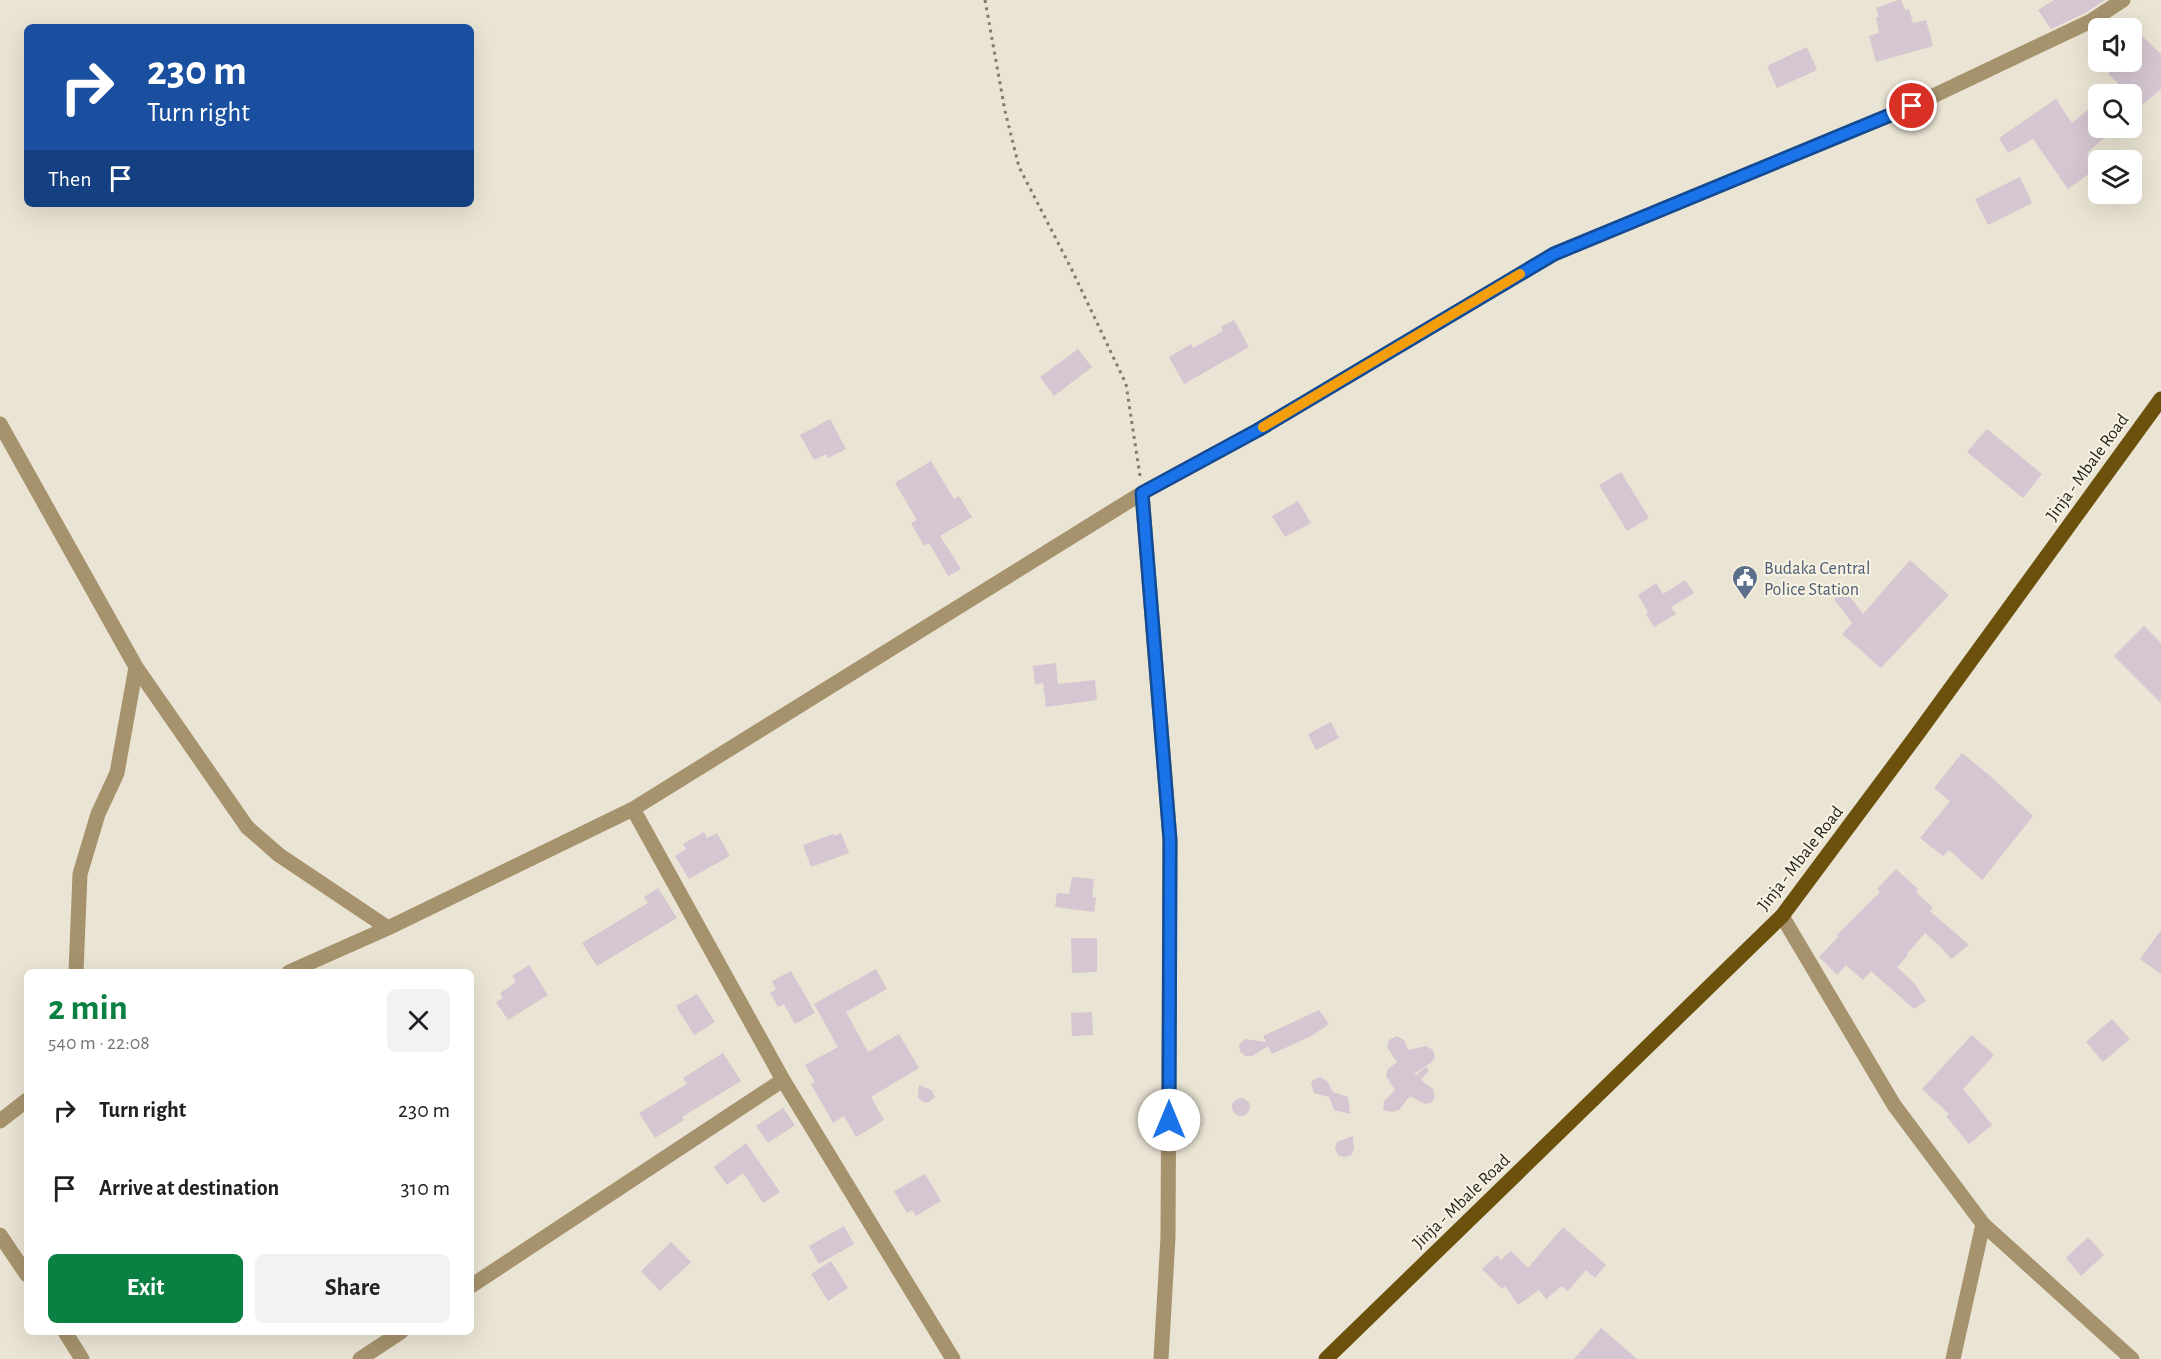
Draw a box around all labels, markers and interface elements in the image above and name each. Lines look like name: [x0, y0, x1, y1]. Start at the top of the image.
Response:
map controls: [2088, 18, 2142, 204]
button: sound: [2088, 18, 2142, 72]
icon: right: [48, 48, 126, 126]
text: 230 m: [147, 50, 247, 92]
pin: [1886, 80, 1937, 131]
button: search: [2088, 84, 2142, 138]
icon: arrive: [1895, 89, 1928, 122]
text: Turn right: [147, 99, 250, 126]
button: layers: [2088, 150, 2142, 204]
icon: arrive: [104, 162, 137, 195]
text: Then: [48, 168, 92, 190]
street label: Jinja - Mbale Road: [2043, 411, 2132, 524]
place label: Budaka Central Police Station: [1764, 560, 1870, 599]
public building icon: Budaka Central Police Station: [1730, 563, 1760, 601]
street label: Jinja - Mbale Road: [1755, 803, 1847, 914]
button: close: [387, 989, 450, 1052]
text: 2 min: [48, 990, 128, 1026]
text: 540 m · 22:08: [48, 1033, 150, 1053]
position arrow: [1137, 1088, 1201, 1152]
icon: right: [48, 1094, 81, 1127]
text: Turn right: [99, 1099, 186, 1121]
text: 230 m: [398, 1099, 450, 1121]
street label: Jinja - Mbale Road: [1410, 1151, 1514, 1252]
icon: arrive: [48, 1172, 81, 1205]
text: Arrive at destination: [99, 1177, 279, 1199]
text: 310 m: [401, 1177, 450, 1199]
button: Exit: [48, 1254, 243, 1323]
button: Share: [255, 1254, 450, 1323]

